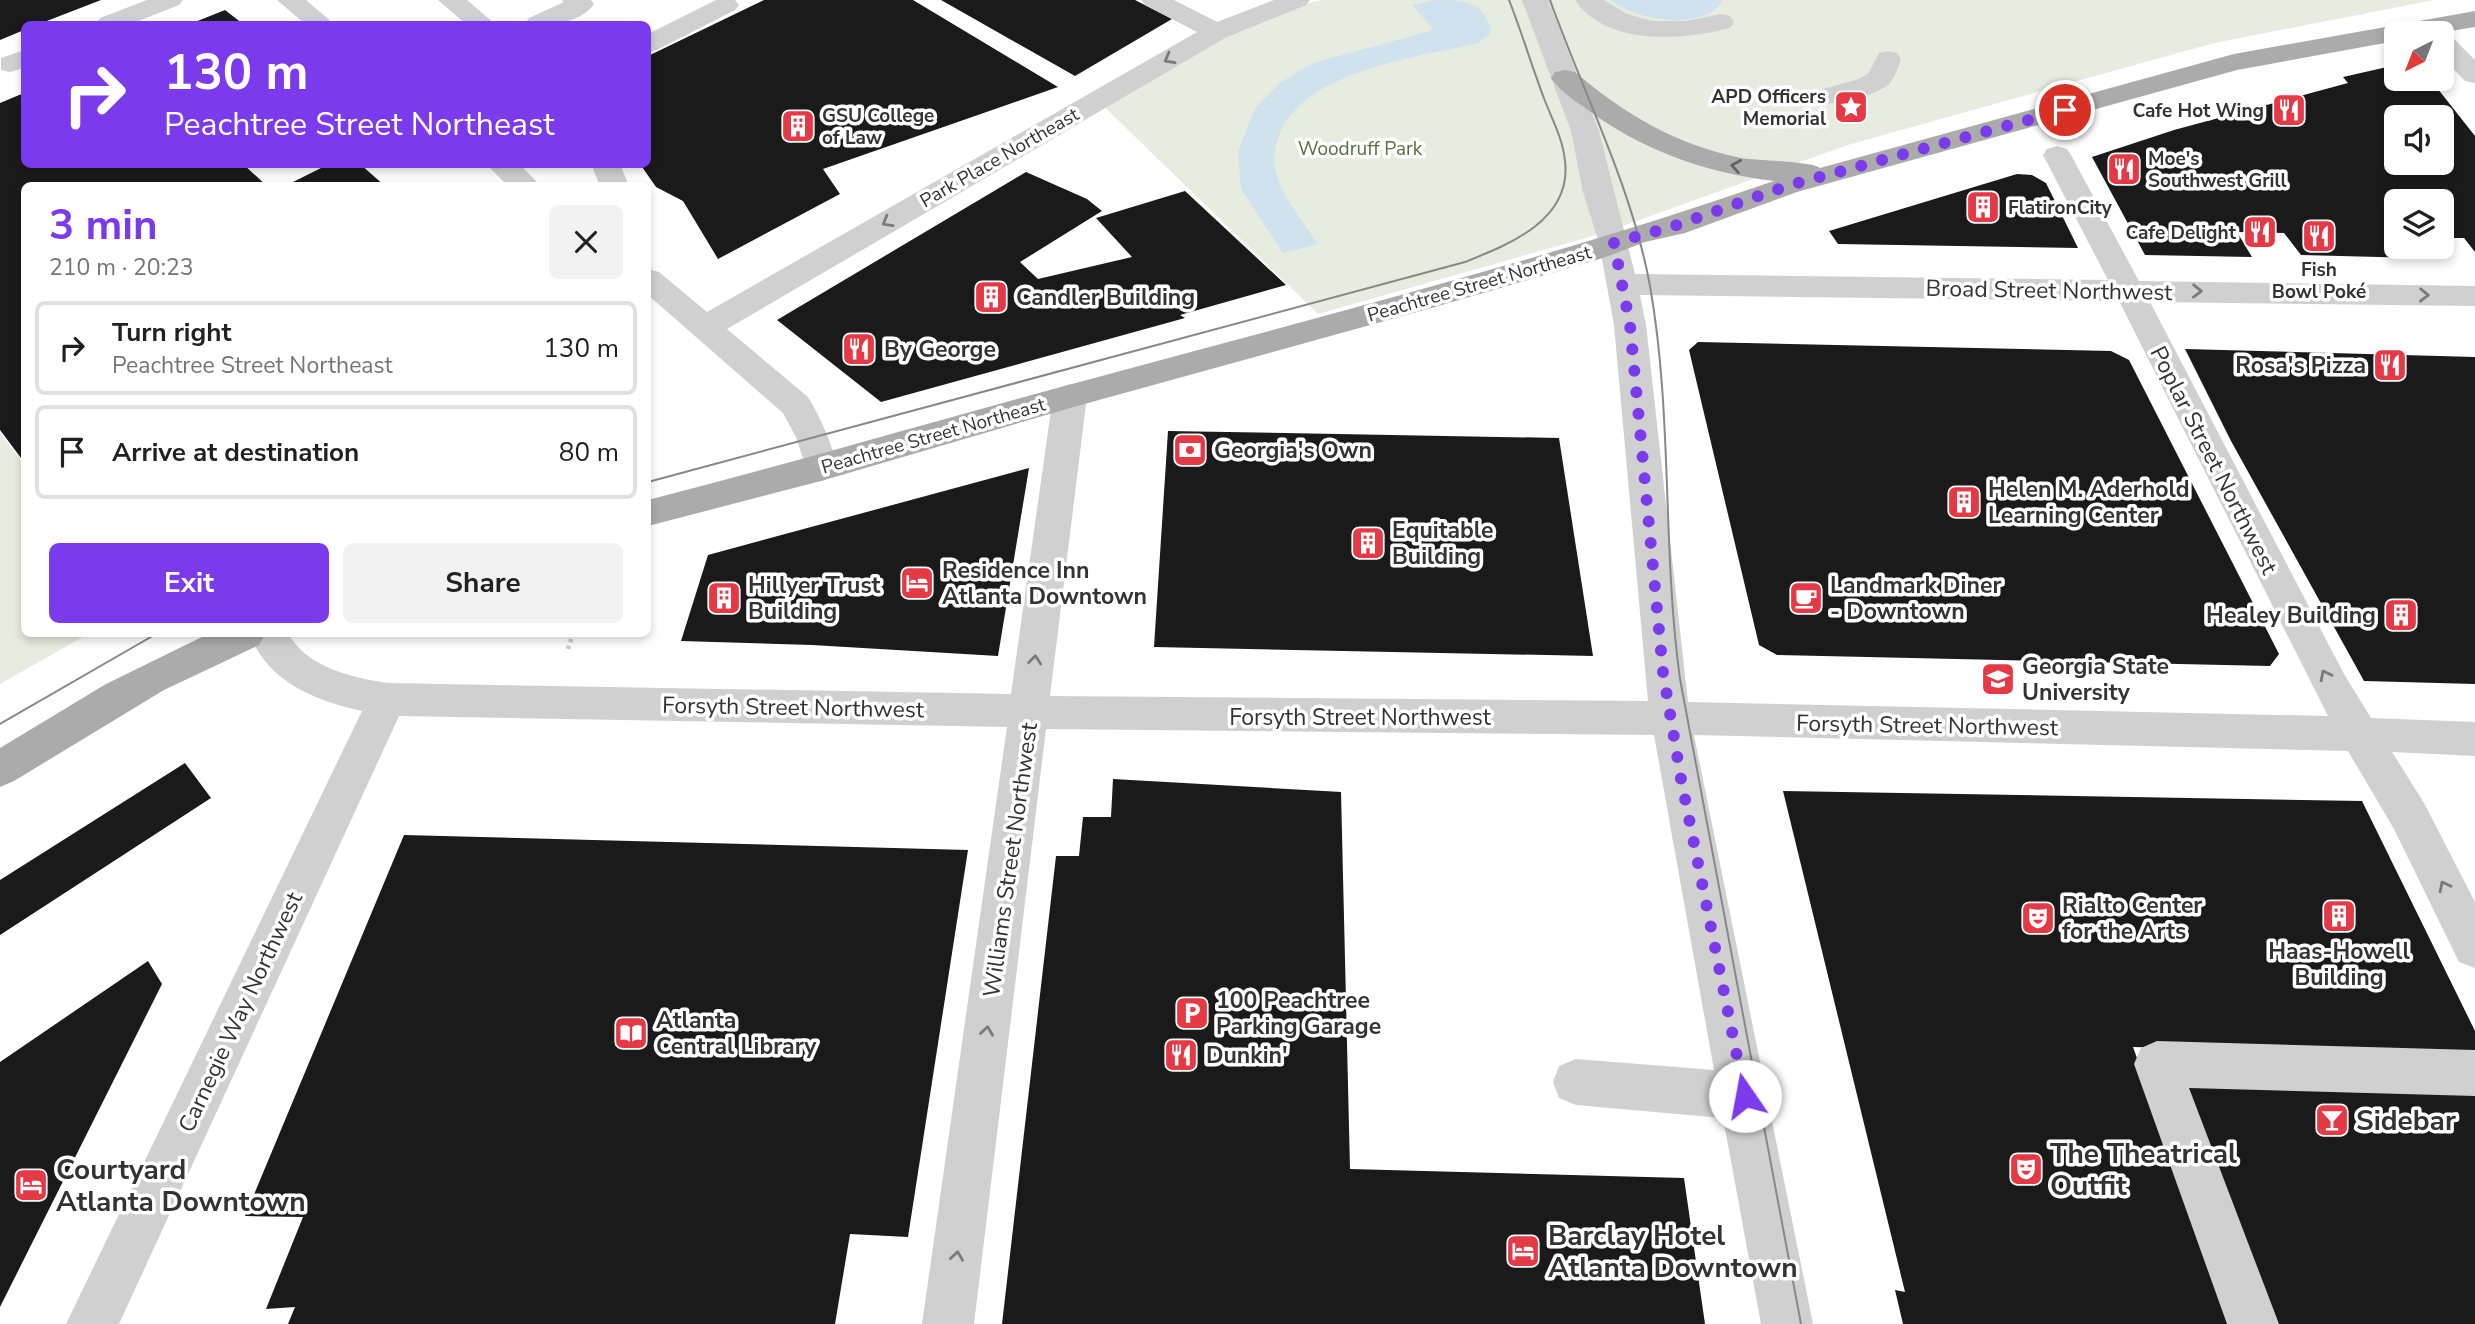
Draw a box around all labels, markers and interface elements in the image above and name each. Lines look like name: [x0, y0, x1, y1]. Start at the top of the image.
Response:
north arrow: [2384, 21, 2454, 91]
map controls: [2384, 21, 2454, 259]
text: 130 m: [164, 39, 308, 106]
icon: right: [49, 49, 140, 140]
one-way arrow: [1164, 51, 1176, 64]
pin: [2035, 80, 2095, 140]
place label: APD Officers Memorial: [1711, 84, 1826, 132]
place icon: APD Officers Memorial: [1832, 88, 1870, 126]
icon: arrive: [2046, 91, 2084, 129]
restaurant icon: Cafe Hot Wing: [2270, 91, 2308, 129]
place label: Cafe Hot Wing: [2132, 98, 2264, 124]
street label: Park Place Northeast: [915, 102, 1084, 214]
text: Peachtree Street Northeast: [164, 103, 554, 146]
place label: GSU College of Law: [822, 103, 934, 151]
button: sound: [2384, 105, 2454, 175]
building icon: GSU College of Law: [779, 107, 817, 145]
park label: Woodruff Park: [1298, 136, 1423, 162]
place label: Moe's Southwest Grill: [2148, 146, 2287, 194]
restaurant icon: Moe's Southwest Grill: [2105, 150, 2143, 188]
one-way arrow: [1730, 159, 1742, 174]
building icon: FlatironCity: [1964, 188, 2002, 226]
button: layers: [2384, 189, 2454, 259]
place label: FlatironCity: [2008, 195, 2113, 221]
text: 3 min: [49, 197, 158, 254]
button: close: [549, 205, 623, 279]
restaurant icon: Cafe Delight: [2241, 213, 2279, 251]
one-way arrow: [882, 214, 895, 227]
restaurant icon: Fish Bowl Poké: [2300, 217, 2338, 255]
place label: Cafe Delight: [2125, 220, 2237, 246]
street label: Peachtree Street Northeast: [1364, 239, 1595, 328]
text: 210 m · 20:23: [49, 252, 194, 283]
place label: Fish Bowl Poké: [2272, 257, 2366, 305]
street label: Broad Street Northwest: [1925, 273, 2174, 308]
building icon: Candler Building: [972, 278, 1010, 316]
place label: Candler Building: [1016, 282, 1195, 313]
one-way arrow: [2191, 284, 2202, 299]
one-way arrow: [2419, 288, 2430, 303]
text: Turn right: [112, 315, 231, 350]
icon: right: [53, 329, 91, 367]
restaurant icon: By George: [840, 330, 878, 368]
text: 130 m: [543, 331, 619, 366]
place label: By George: [884, 334, 996, 365]
street label: Poplar Street Northwest: [2143, 341, 2285, 580]
restaurant icon: Rosa's Pizza: [2371, 346, 2409, 384]
text: Peachtree Street Northeast: [112, 350, 393, 381]
place label: Rosa's Pizza: [2235, 350, 2366, 381]
street label: Peachtree Street Northeast: [818, 391, 1049, 480]
bank icon: Georgia's Own: [1171, 431, 1209, 469]
icon: arrive: [53, 433, 91, 471]
text: Arrive at destination: [112, 435, 359, 470]
text: 80 m: [559, 435, 619, 470]
place label: Georgia's Own: [1214, 435, 1372, 466]
place label: Helen M. Aderhold Learning Center: [1988, 474, 2189, 531]
building icon: Helen M. Aderhold Learning Center: [1945, 483, 1983, 521]
place label: Equitable Building: [1392, 515, 1494, 572]
building icon: Equitable Building: [1349, 524, 1387, 562]
button: Exit: [49, 543, 329, 623]
button: Share: [343, 543, 623, 623]
place label: Residence Inn Atlanta Downtown: [942, 555, 1147, 612]
hotel icon: Residence Inn Atlanta Downtown: [898, 564, 936, 602]
place label: Hillyer Trust Building: [748, 570, 881, 627]
place label: Landmark Diner - Downtown: [1830, 570, 2001, 627]
building icon: Hillyer Trust Building: [705, 579, 743, 617]
cafe icon: Landmark Diner - Downtown: [1787, 579, 1825, 617]
building icon: Healey Building: [2382, 596, 2420, 634]
place label: Healey Building: [2206, 600, 2376, 631]
place label: Georgia State University: [2022, 651, 2169, 708]
one-way arrow: [1028, 654, 1043, 665]
school or university icon: Georgia State University: [1979, 660, 2017, 698]
one-way arrow: [2319, 670, 2333, 682]
street label: Forsyth Street Northwest: [662, 690, 925, 725]
street label: Forsyth Street Northwest: [1229, 702, 1492, 733]
street label: Forsyth Street Northwest: [1796, 708, 2059, 743]
street label: Williams Street Northwest: [976, 720, 1045, 999]
one-way arrow: [2439, 881, 2453, 893]
street label: Carnegie Way Northwest: [171, 886, 310, 1137]
place label: Rialto Center for the Arts: [2062, 890, 2202, 947]
building icon: Haas-Howell Building: [2320, 897, 2358, 935]
theatre icon: Rialto Center for the Arts: [2019, 899, 2057, 937]
place label: Haas-Howell Building: [2268, 936, 2410, 993]
place label: 100 Peachtree Parking Garage: [1216, 985, 1381, 1042]
parking icon: 100 Peachtree Parking Garage: [1173, 994, 1211, 1032]
place label: Atlanta Central Library: [656, 1005, 817, 1062]
library icon: Atlanta Central Library: [612, 1014, 650, 1052]
one-way arrow: [979, 1025, 994, 1037]
restaurant icon: Dunkin': [1162, 1036, 1200, 1074]
place label: Dunkin': [1206, 1040, 1288, 1071]
position arrow: [1708, 1059, 1782, 1133]
bar icon: Sidebar: [2313, 1101, 2351, 1139]
place label: Sidebar: [2356, 1102, 2456, 1140]
place label: The Theatrical Outfit: [2050, 1135, 2237, 1205]
theatre icon: The Theatrical Outfit: [2007, 1150, 2045, 1188]
place label: Courtyard Atlanta Downtown: [56, 1151, 306, 1221]
hotel icon: Courtyard Atlanta Downtown: [12, 1166, 50, 1204]
place label: Barclay Hotel Atlanta Downtown: [1548, 1217, 1798, 1287]
hotel icon: Barclay Hotel Atlanta Downtown: [1504, 1232, 1542, 1270]
one-way arrow: [949, 1251, 964, 1262]

